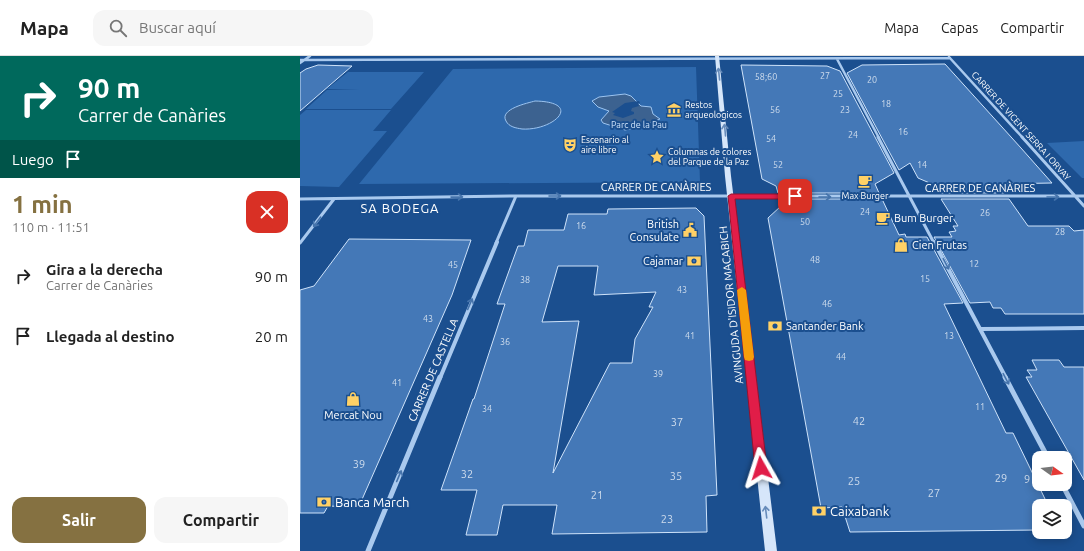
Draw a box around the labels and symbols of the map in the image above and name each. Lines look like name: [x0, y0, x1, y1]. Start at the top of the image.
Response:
one-way arrow: [715, 68, 723, 81]
street label: CARRER DE VICENT SERRA I ORVAY: [969, 70, 1073, 183]
house number: 27: [820, 71, 830, 81]
house number: 58;60: [755, 72, 777, 82]
house number: 20: [867, 75, 877, 85]
house number: 25: [833, 89, 843, 99]
house number: 18: [881, 99, 891, 109]
place label: Restos arqueologicos: [685, 100, 742, 120]
museum icon: Restos arqueologicos: [666, 102, 682, 118]
house number: 56: [770, 105, 780, 115]
house number: 23: [840, 105, 850, 115]
park label: Parc de la Pau: [611, 120, 667, 130]
one-way arrow: [721, 124, 728, 137]
house number: 16: [898, 127, 908, 137]
house number: 24: [848, 130, 858, 140]
house number: 54: [766, 134, 776, 144]
place label: Escenario al aire libre: [581, 135, 629, 155]
theatre icon: Escenario al aire libre: [562, 137, 578, 153]
place label: Columnas de colores del Parque de la Paz: [668, 147, 751, 167]
place icon: Columnas de colores del Parque de la Paz: [649, 149, 665, 165]
house number: 52: [773, 160, 783, 170]
house number: 14: [917, 160, 927, 170]
cafe icon: Max Burger: [857, 173, 873, 189]
pin: [778, 179, 812, 213]
street label: CARRER DE CANÀRIES: [601, 180, 712, 193]
street label: CARRER DE CANÀRIES: [925, 181, 1036, 194]
place label: Max Burger: [842, 191, 889, 201]
one-way arrow: [548, 192, 561, 200]
one-way arrow: [450, 193, 463, 201]
one-way arrow: [818, 193, 831, 200]
one-way arrow: [1046, 193, 1059, 201]
district label: SA BODEGA: [361, 201, 439, 215]
house number: 24: [860, 207, 870, 217]
house number: 26: [980, 208, 990, 218]
cafe icon: Bum Burger: [875, 210, 891, 226]
place label: Bum Burger: [894, 212, 954, 224]
one-way arrow: [313, 216, 322, 227]
house number: 50: [800, 217, 810, 227]
place label: British Consulate: [630, 218, 679, 243]
house number: 16: [576, 221, 586, 231]
public building icon: British Consulate: [682, 222, 698, 238]
street label: AVINGUDA D'ISIDOR MACABICH: [717, 225, 745, 385]
house number: 28: [1055, 227, 1065, 237]
shop icon: Cien Frutas: [893, 237, 909, 253]
place label: Cien Frutas: [912, 239, 967, 251]
bank icon: Cajamar: [686, 253, 702, 269]
place label: Cajamar: [643, 255, 684, 267]
house number: 48: [810, 255, 820, 265]
one-way arrow: [943, 258, 950, 270]
house number: 12: [969, 259, 979, 269]
house number: 45: [448, 260, 458, 270]
house number: 15: [920, 274, 930, 284]
house number: 38: [520, 275, 530, 285]
house number: 43: [677, 285, 687, 295]
one-way arrow: [467, 299, 474, 311]
house number: 46: [822, 299, 832, 309]
house number: 43: [423, 314, 433, 324]
street label: CARRER DE CASTELLA: [406, 316, 461, 423]
bank icon: Santander Bank: [767, 318, 783, 334]
place label: Santander Bank: [786, 320, 864, 332]
house number: 41: [685, 331, 695, 341]
house number: 13: [944, 331, 954, 341]
house number: 36: [500, 337, 510, 347]
house number: 44: [836, 352, 846, 362]
house number: 39: [653, 369, 663, 379]
one-way arrow: [1003, 373, 1011, 385]
house number: 41: [392, 378, 402, 388]
shop icon: Mercat Nou: [345, 391, 361, 407]
house number: 11: [975, 402, 985, 412]
house number: 34: [482, 404, 492, 414]
place label: Mercat Nou: [324, 409, 382, 421]
house number: 42: [853, 415, 865, 427]
house number: 37: [671, 416, 683, 428]
position arrow: [740, 447, 782, 489]
north arrow: [1032, 451, 1072, 491]
house number: 39: [353, 458, 365, 470]
house number: 32: [461, 468, 473, 480]
house number: 35: [670, 470, 682, 482]
one-way arrow: [395, 471, 403, 483]
house number: 29: [995, 472, 1007, 484]
house number: 9: [1024, 473, 1030, 485]
house number: 25: [848, 475, 860, 487]
house number: 27: [928, 487, 940, 499]
house number: 21: [591, 489, 603, 501]
bank icon: Banca March: [316, 494, 332, 510]
place label: Banca March: [335, 495, 409, 509]
bank icon: Caixabank: [811, 503, 827, 519]
place label: Caixabank: [830, 504, 890, 518]
one-way arrow: [762, 506, 770, 519]
house number: 23: [661, 513, 673, 525]

